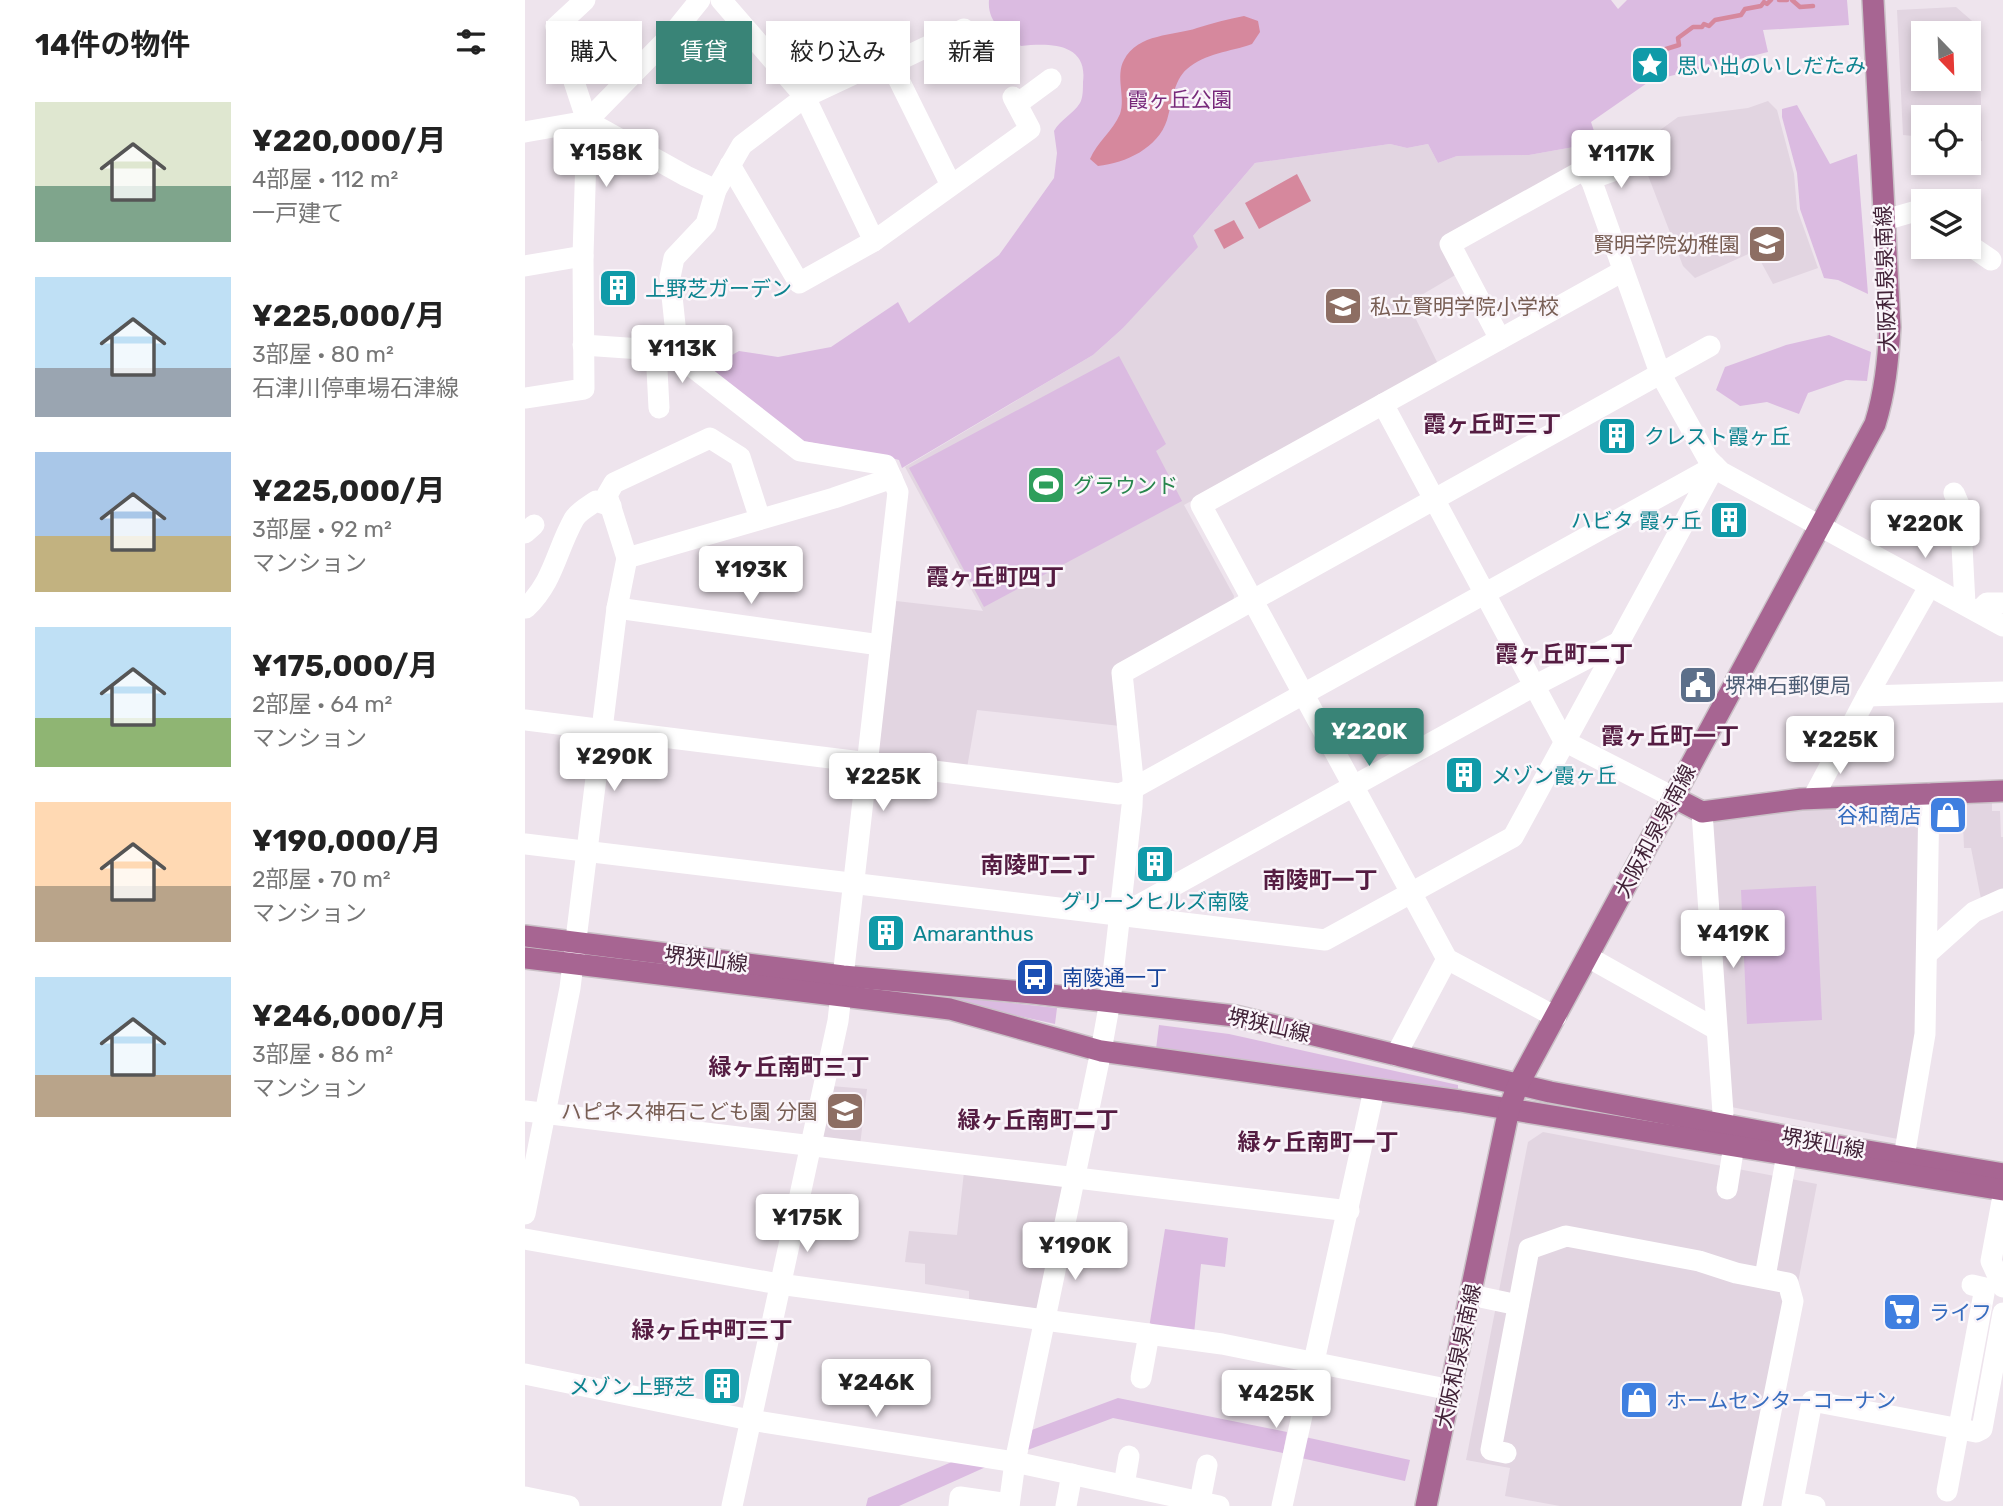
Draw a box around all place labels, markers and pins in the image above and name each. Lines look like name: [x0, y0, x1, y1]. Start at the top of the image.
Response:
place icon: 思い出のいしだたみ: [1629, 44, 1671, 86]
place label: 思い出のいしだたみ: [1677, 53, 1866, 78]
pin: ¥158K: [557, 130, 655, 189]
pin: ¥117K: [1572, 130, 1670, 190]
school or university icon: 賢明学院幼稚園: [1746, 223, 1788, 265]
place label: 賢明学院幼稚園: [1593, 232, 1740, 257]
building icon: 上野芝ガーデン: [597, 267, 639, 309]
place label: 上野芝ガーデン: [645, 276, 792, 301]
school or university icon: 私立賢明学院小学校: [1322, 285, 1364, 327]
place label: 私立賢明学院小学校: [1370, 294, 1559, 319]
pin: ¥113K: [633, 326, 731, 385]
building icon: クレスト霞ヶ丘: [1596, 415, 1638, 457]
place label: クレスト霞ヶ丘: [1644, 424, 1791, 449]
sports icon: グラウンド: [1025, 464, 1067, 506]
place label: グラウンド: [1073, 473, 1178, 498]
building icon: ハビタ 霞ヶ丘: [1708, 499, 1750, 541]
pin: ¥220K: [1876, 500, 1974, 560]
place label: ハビタ 霞ヶ丘: [1571, 508, 1702, 533]
pin: ¥193K: [702, 546, 800, 606]
public building icon: 堺神石郵便局: [1677, 664, 1719, 706]
place label: 堺神石郵便局: [1725, 673, 1851, 698]
pin: ¥220K: [1320, 708, 1418, 768]
pin: ¥225K: [1791, 716, 1889, 776]
pin: ¥290K: [565, 734, 663, 793]
pin: ¥225K: [834, 754, 932, 813]
building icon: メゾン霞ヶ丘: [1443, 754, 1485, 796]
place label: メゾン霞ヶ丘: [1491, 763, 1617, 788]
shop icon: 谷和商店: [1927, 794, 1969, 836]
place label: 谷和商店: [1837, 803, 1921, 828]
building icon: グリーンヒルズ南陵: [1134, 843, 1176, 885]
place label: グリーンヒルズ南陵: [1061, 889, 1249, 914]
pin: ¥419K: [1684, 911, 1782, 970]
building icon: Amaranthus: [865, 912, 907, 954]
place label: Amaranthus: [913, 921, 1034, 946]
bus stop icon: 南陵通一丁: [1014, 956, 1056, 998]
place label: 南陵通一丁: [1062, 965, 1167, 990]
school or university icon: ハピネス神石こども園 分園: [824, 1090, 866, 1132]
place label: ハピネス神石こども園 分園: [561, 1099, 818, 1124]
pin: ¥175K: [758, 1194, 856, 1254]
pin: ¥190K: [1026, 1222, 1124, 1282]
supermarket icon: ライフ: [1881, 1291, 1923, 1333]
place label: ライフ: [1929, 1300, 1992, 1325]
pin: ¥246K: [827, 1360, 925, 1419]
building icon: メゾン上野芝: [701, 1365, 743, 1407]
pin: ¥425K: [1227, 1370, 1325, 1430]
place label: メゾン上野芝: [569, 1374, 695, 1399]
shop icon: ホームセンターコーナン: [1618, 1379, 1660, 1421]
place label: ホームセンターコーナン: [1666, 1388, 1896, 1413]

